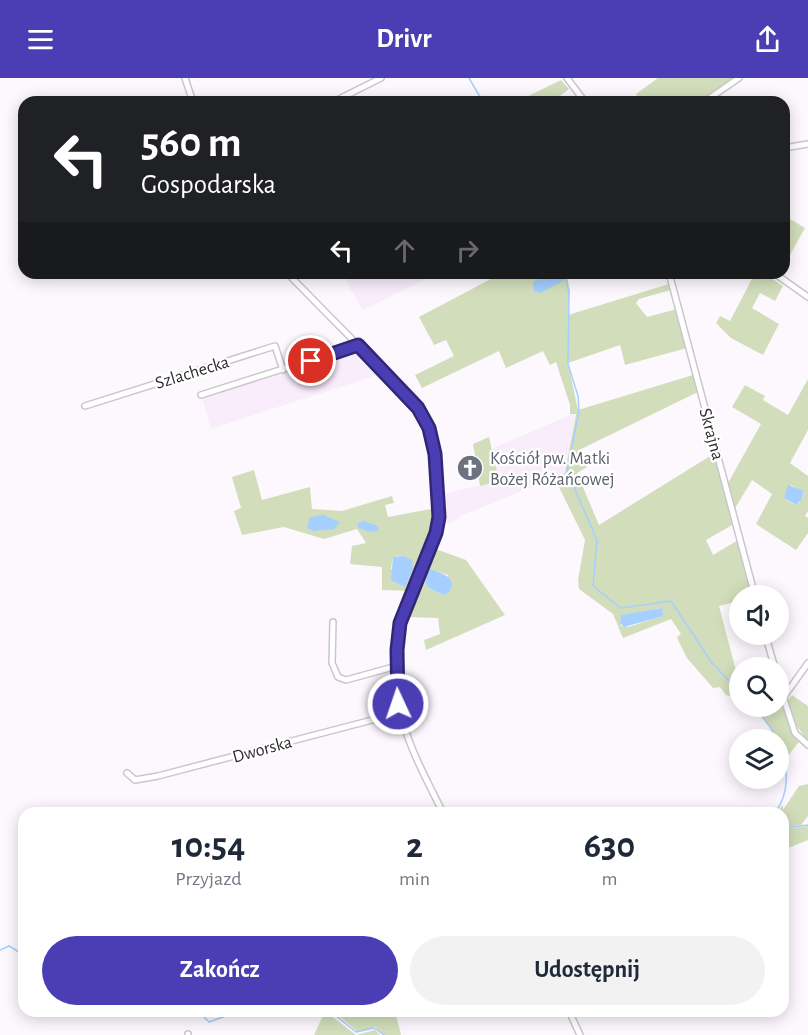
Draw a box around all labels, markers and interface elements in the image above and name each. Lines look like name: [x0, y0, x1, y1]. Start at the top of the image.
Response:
icon: menu: [24, 23, 57, 56]
icon: share: [751, 23, 784, 56]
text: Drivr: [376, 25, 432, 52]
icon: left: [42, 120, 120, 198]
text: 560 m: [141, 122, 242, 164]
text: Gospodarska: [141, 171, 276, 198]
icon: left: [325, 234, 358, 267]
icon: ahead: [388, 234, 421, 267]
icon: right: [451, 234, 484, 267]
pin: [285, 335, 336, 386]
icon: arrive: [294, 344, 327, 377]
street label: Szlachecka: [153, 353, 231, 393]
street label: Skrajna: [696, 406, 727, 462]
place label: Kościół pw. Matki Bożej Różańcowej: [490, 450, 615, 489]
church icon: Kościół pw. Matki Bożej Różańcowej: [455, 453, 485, 483]
map controls: [729, 585, 789, 789]
button: sound: [729, 585, 789, 645]
button: search: [729, 657, 789, 717]
position arrow: [366, 672, 430, 736]
button: layers: [729, 729, 789, 789]
street label: Dworska: [231, 733, 294, 767]
text: 10:54: [172, 828, 245, 864]
text: 2: [406, 828, 423, 864]
text: 630: [584, 828, 635, 864]
text: Przyjazd: [175, 869, 242, 889]
text: min: [399, 869, 430, 889]
text: m: [602, 869, 618, 889]
button: Zakończ: [42, 936, 398, 1005]
button: Udostępnij: [410, 936, 765, 1005]

